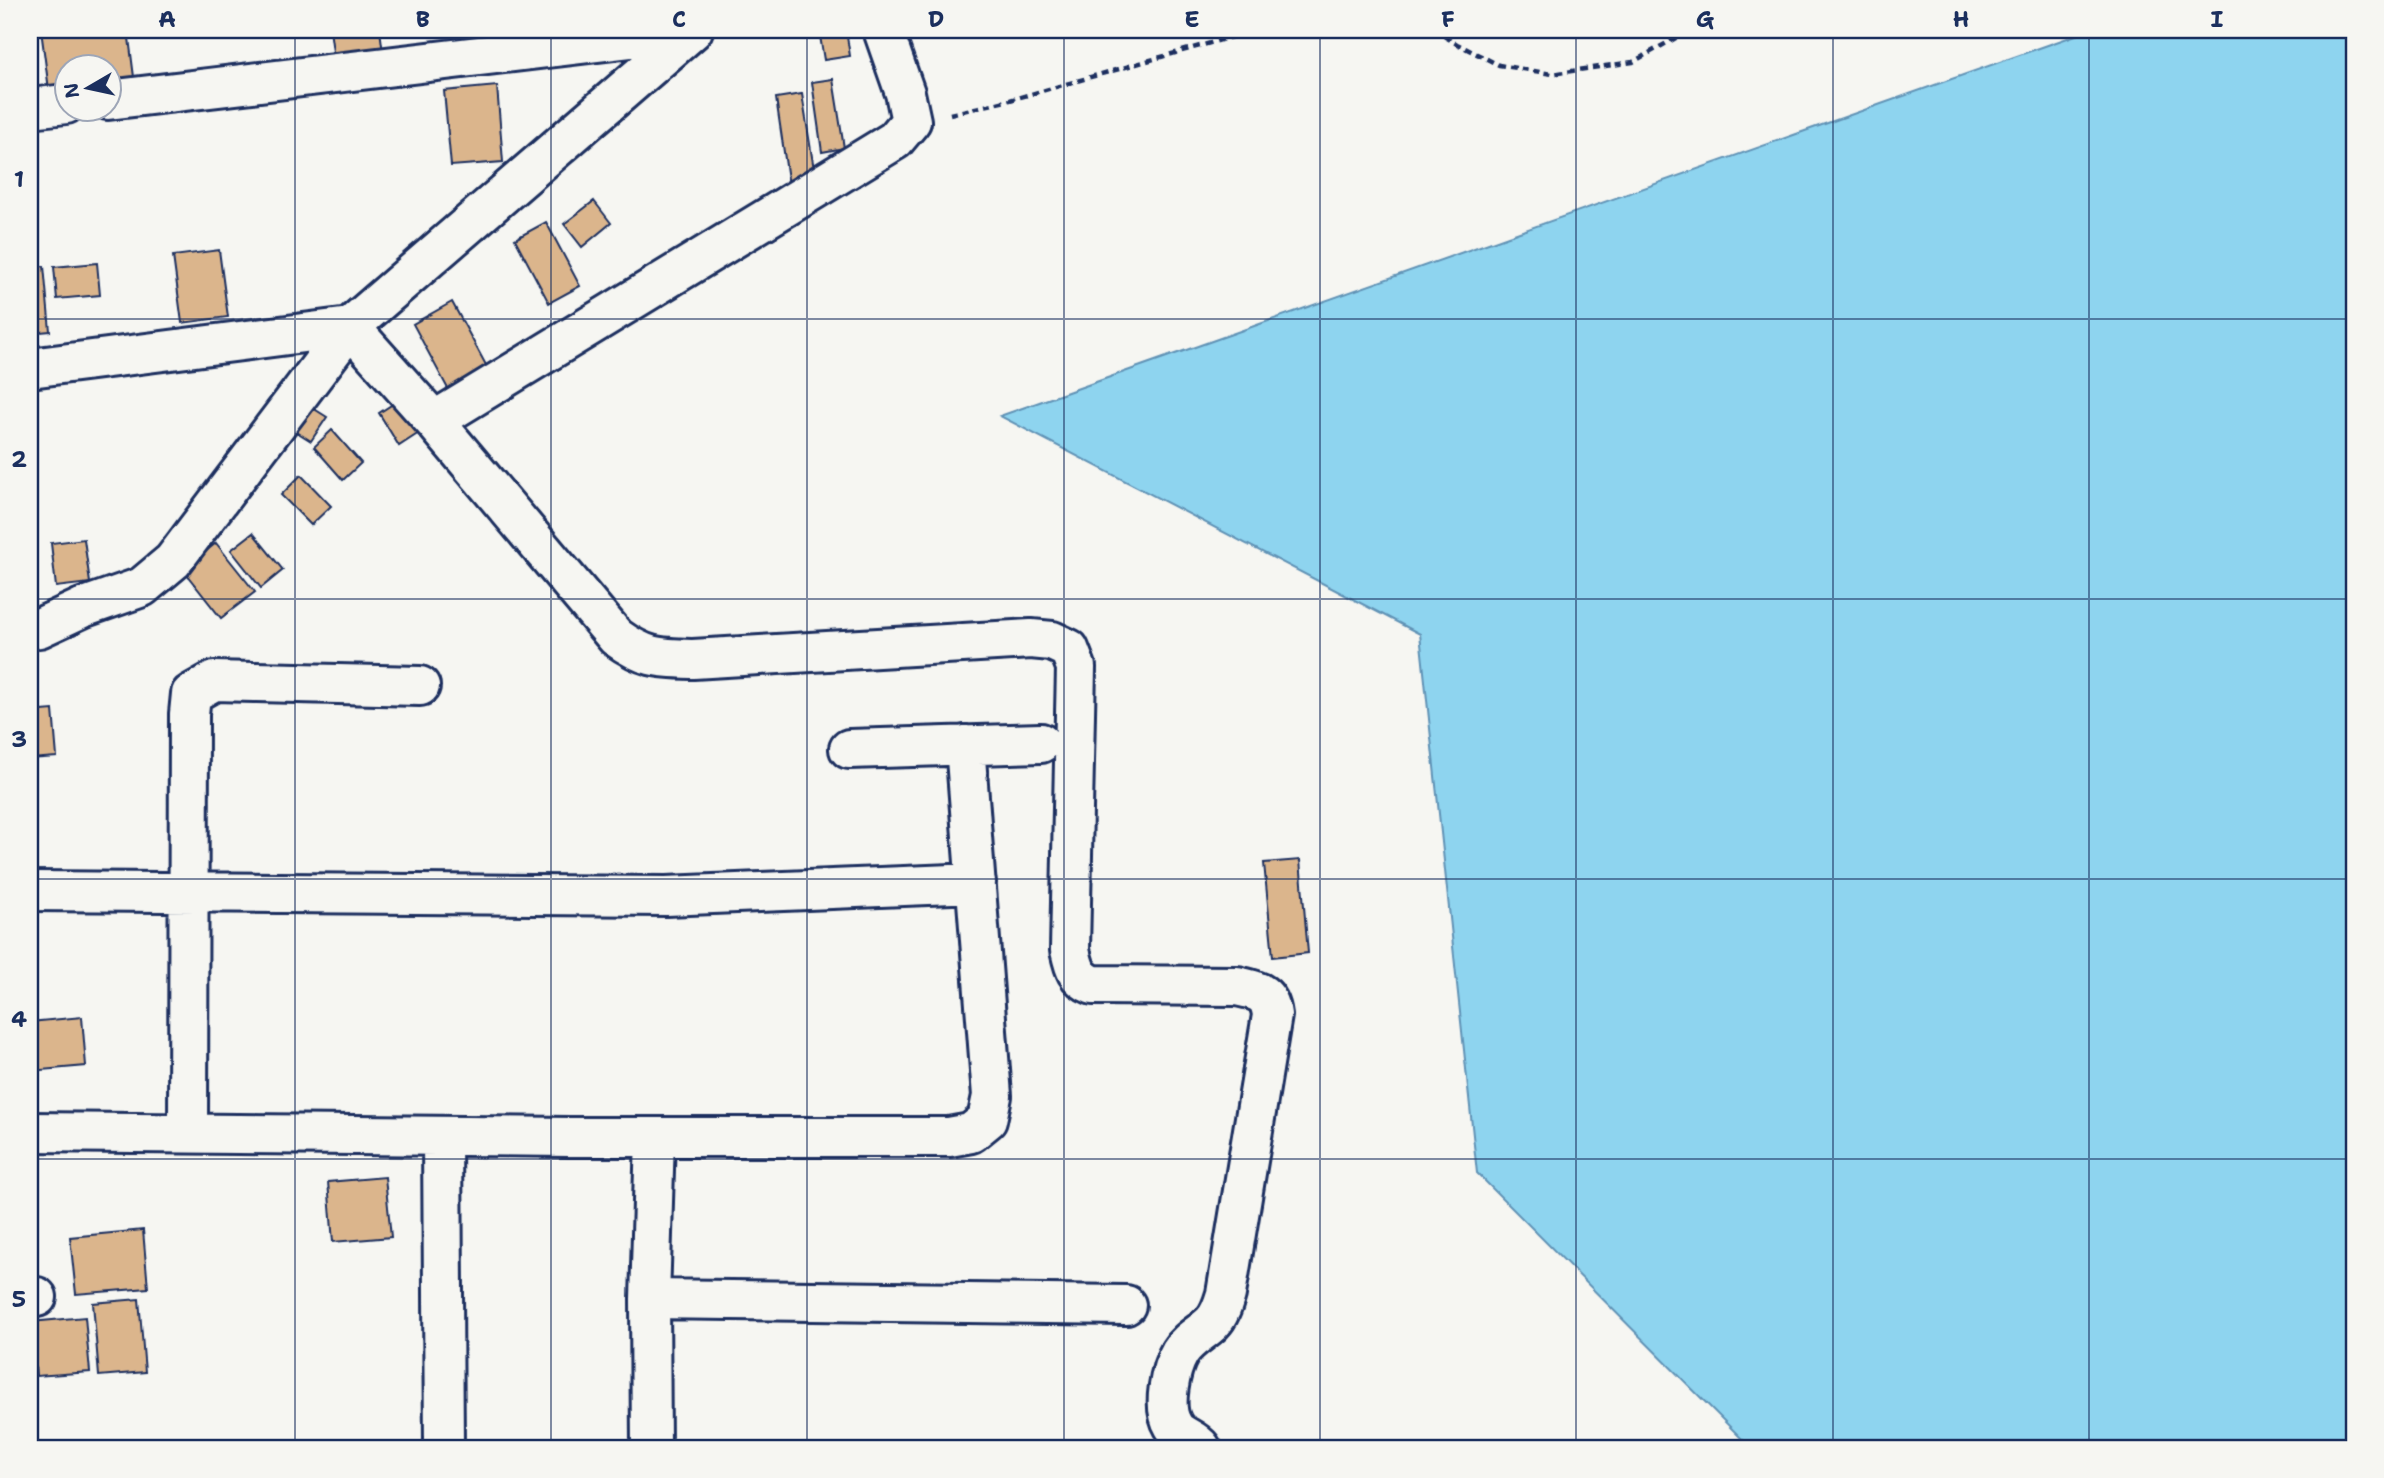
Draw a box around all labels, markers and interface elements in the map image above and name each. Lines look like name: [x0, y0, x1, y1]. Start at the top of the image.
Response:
text: A: [158, 4, 176, 34]
text: B: [416, 4, 430, 34]
text: C: [672, 4, 686, 34]
text: D: [928, 4, 944, 34]
text: E: [1184, 4, 1200, 34]
text: F: [1441, 4, 1455, 34]
text: G: [1696, 4, 1715, 34]
text: H: [1953, 4, 1969, 34]
text: I: [2211, 4, 2224, 34]
north arrow: [52, 52, 122, 122]
text: N: [58, 81, 85, 100]
text: 1: [14, 164, 24, 194]
text: 2: [11, 444, 27, 474]
text: 3: [11, 724, 27, 754]
text: 4: [11, 1004, 27, 1034]
text: 5: [12, 1284, 26, 1314]

